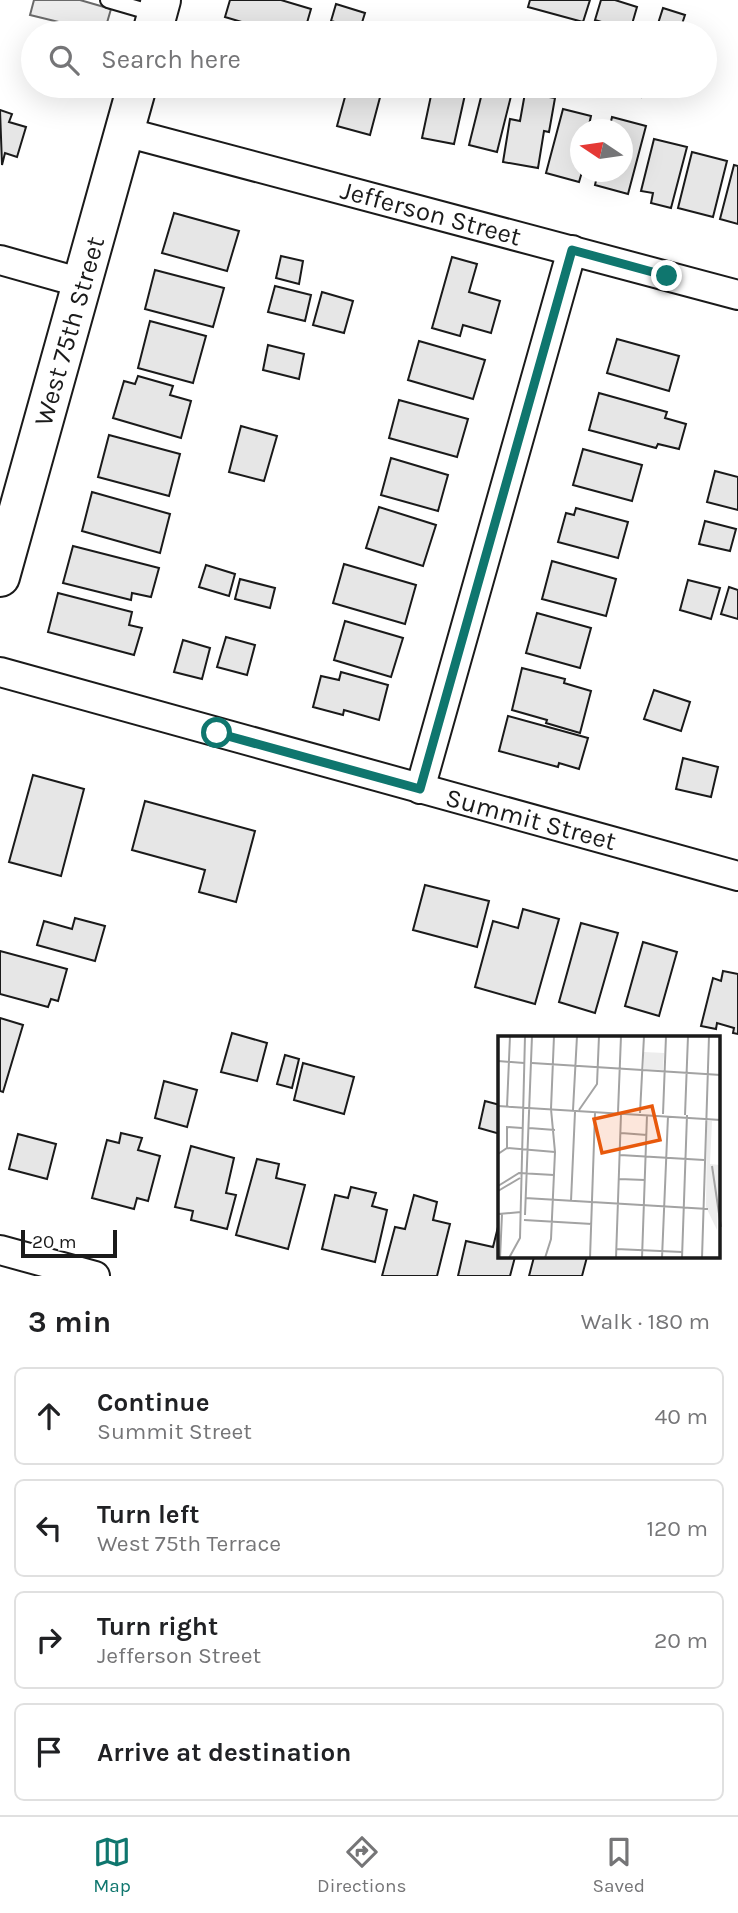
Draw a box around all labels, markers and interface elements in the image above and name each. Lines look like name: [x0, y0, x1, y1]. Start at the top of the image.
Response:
search box: [21, 21, 717, 98]
icon: search: [45, 41, 83, 79]
text: Search here: [101, 44, 241, 75]
north arrow: [570, 119, 633, 182]
street label: Jefferson Street: [337, 175, 525, 253]
street label: West 75th Street: [28, 233, 111, 429]
route end: [651, 260, 682, 291]
route start: [201, 717, 232, 748]
street label: Summit Street: [442, 782, 620, 857]
inset map: [498, 1036, 720, 1258]
scale bar: [21, 1227, 117, 1259]
text: 20 m: [32, 1231, 77, 1253]
text: 3 min: [28, 1304, 111, 1340]
text: Walk · 180 m: [581, 1308, 710, 1335]
text: Continue: [97, 1387, 209, 1418]
icon: ahead: [30, 1397, 68, 1435]
text: 40 m: [655, 1403, 708, 1430]
text: Summit Street: [97, 1418, 252, 1445]
text: Turn left: [97, 1499, 199, 1530]
icon: left: [30, 1509, 68, 1547]
text: 120 m: [646, 1515, 708, 1542]
text: West 75th Terrace: [97, 1530, 281, 1557]
text: Turn right: [97, 1611, 218, 1642]
icon: right: [30, 1621, 68, 1659]
text: 20 m: [654, 1627, 708, 1654]
text: Jefferson Street: [97, 1642, 261, 1669]
icon: arrive: [30, 1733, 68, 1771]
text: Arrive at destination: [97, 1737, 351, 1768]
tab: Map: [93, 1833, 131, 1897]
tab: Directions: [317, 1833, 406, 1897]
tab: Saved: [592, 1833, 645, 1897]

